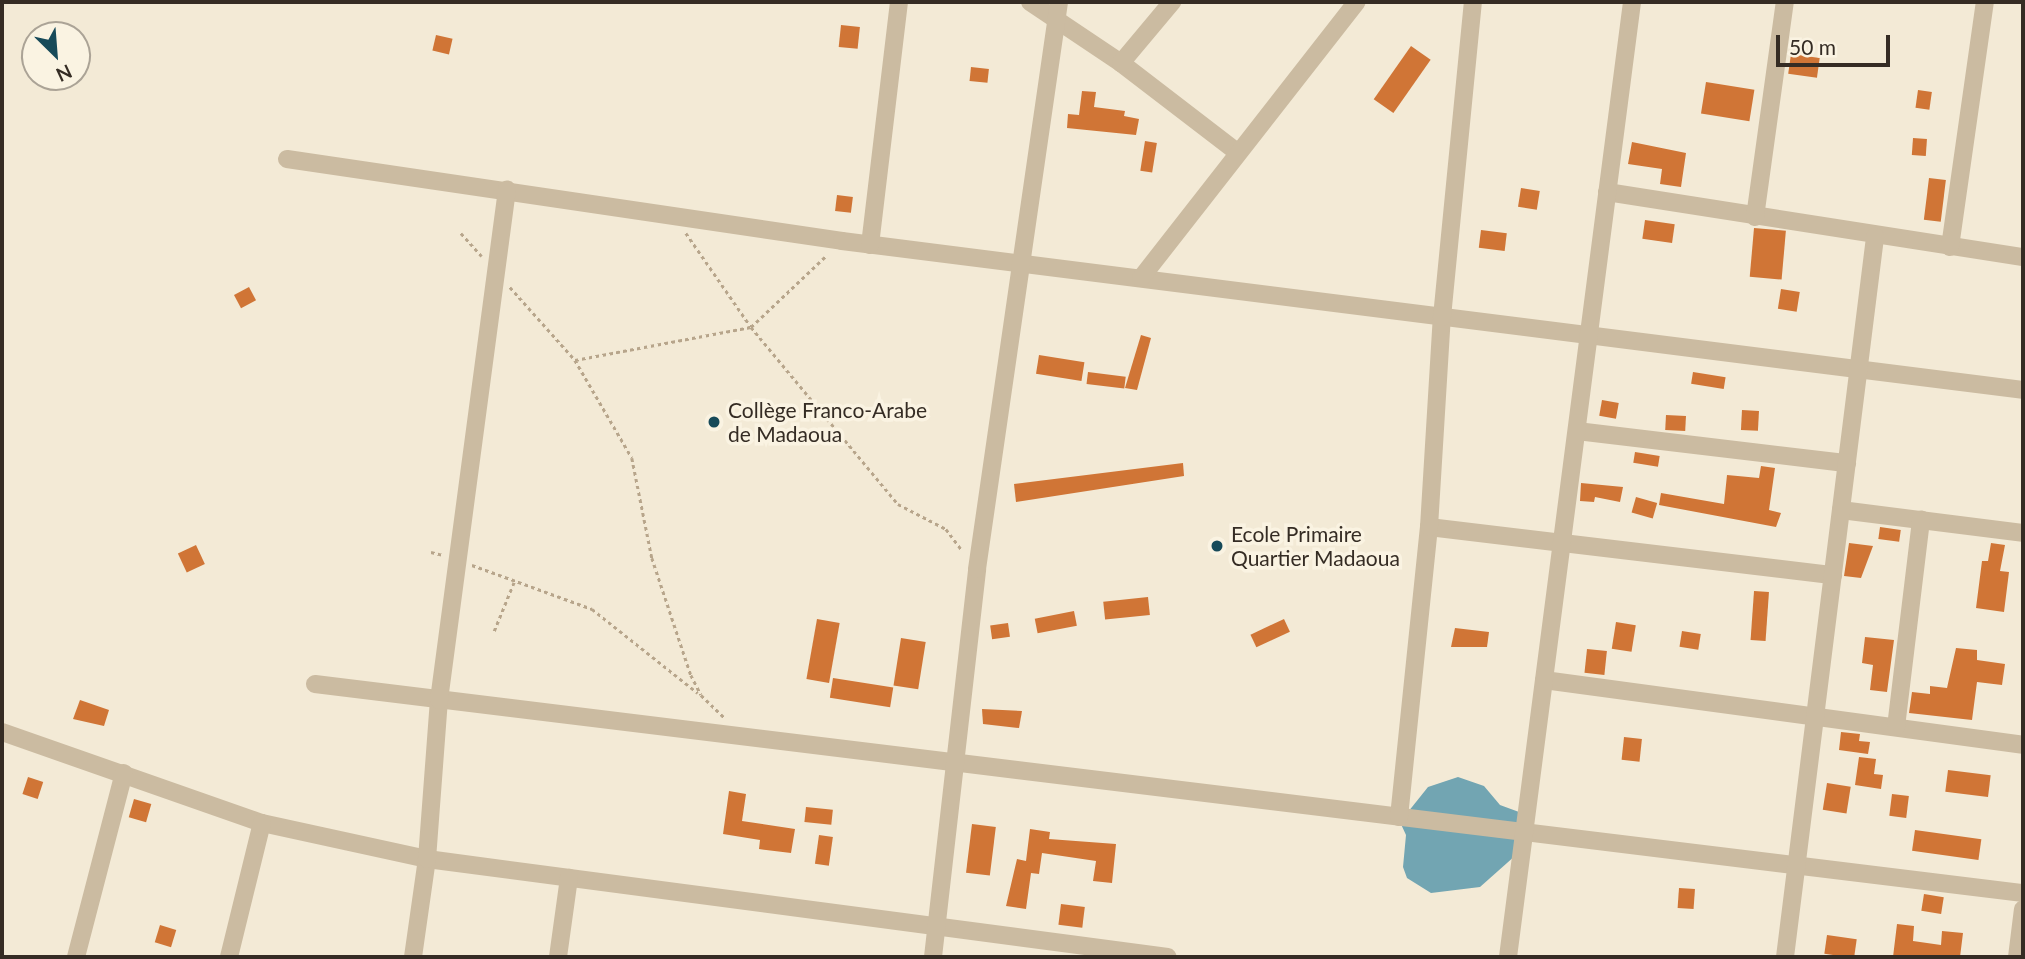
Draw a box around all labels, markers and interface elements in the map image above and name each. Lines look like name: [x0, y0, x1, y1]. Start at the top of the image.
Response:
north arrow: [21, 21, 91, 91]
scale bar: [1780, 21, 1894, 65]
text: 50 m: [1789, 34, 1836, 59]
text: N: [53, 60, 76, 87]
place label: Collège Franco-Arabe de Madaoua: [728, 397, 927, 447]
marker: Collège Franco-Arabe de Madaoua: [706, 414, 722, 430]
place label: Ecole Primaire Quartier Madaoua: [1231, 521, 1400, 571]
marker: Ecole Primaire Quartier Madaoua: [1209, 538, 1225, 554]

